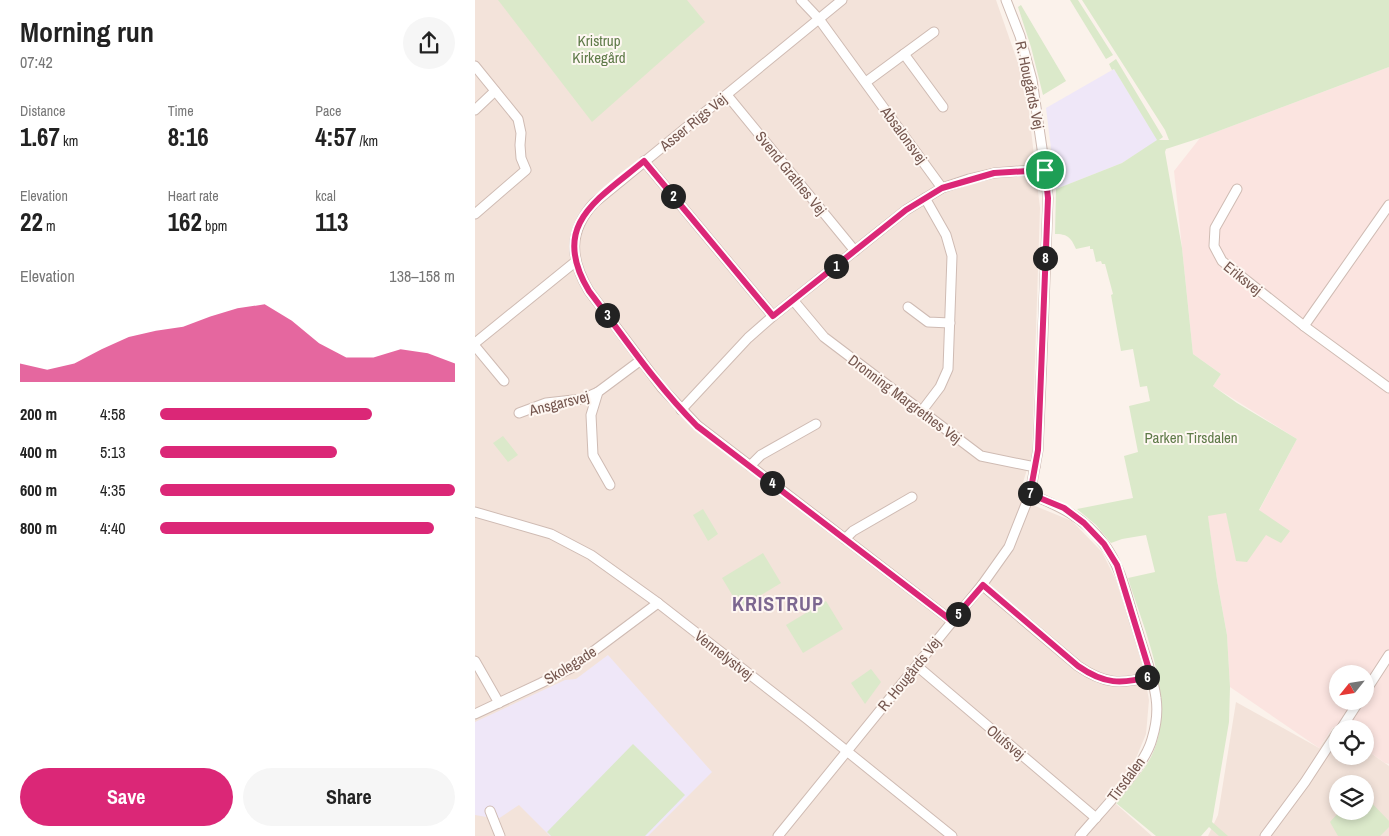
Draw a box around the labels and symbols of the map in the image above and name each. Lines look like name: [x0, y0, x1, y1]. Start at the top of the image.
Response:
park label: Kristrup Kirkegård: [572, 30, 626, 68]
street label: R. Hougårds Vej: [1010, 39, 1050, 131]
street label: Asser Rigs Vej: [654, 88, 731, 156]
street label: Absalonsvej: [875, 101, 932, 168]
street label: Svend Grathes Vej: [751, 127, 831, 219]
pin: [1024, 149, 1066, 191]
pin: 2: [661, 184, 685, 208]
pin: 8: [1033, 246, 1057, 270]
pin: 1: [823, 254, 849, 278]
street label: Eriksvej: [1219, 256, 1267, 300]
pin: 3: [595, 302, 619, 328]
street label: Dronning Margrethes Vej: [844, 349, 966, 449]
street label: Ansgarsvej: [526, 385, 591, 421]
park label: Parken Tirsdalen: [1144, 427, 1238, 448]
pin: 4: [759, 470, 785, 496]
pin: 7: [1017, 480, 1043, 506]
district label: KRISTRUP: [732, 590, 824, 617]
pin: 5: [945, 602, 971, 626]
street label: Vennelystvej: [690, 625, 758, 685]
street label: R. Hougårds Vej: [873, 633, 945, 715]
street label: Skolegade: [540, 641, 600, 689]
pin: 6: [1135, 664, 1159, 690]
north arrow: [1329, 665, 1374, 710]
street label: Olufsvej: [982, 720, 1030, 764]
street label: Tirsdalen: [1102, 752, 1150, 806]

